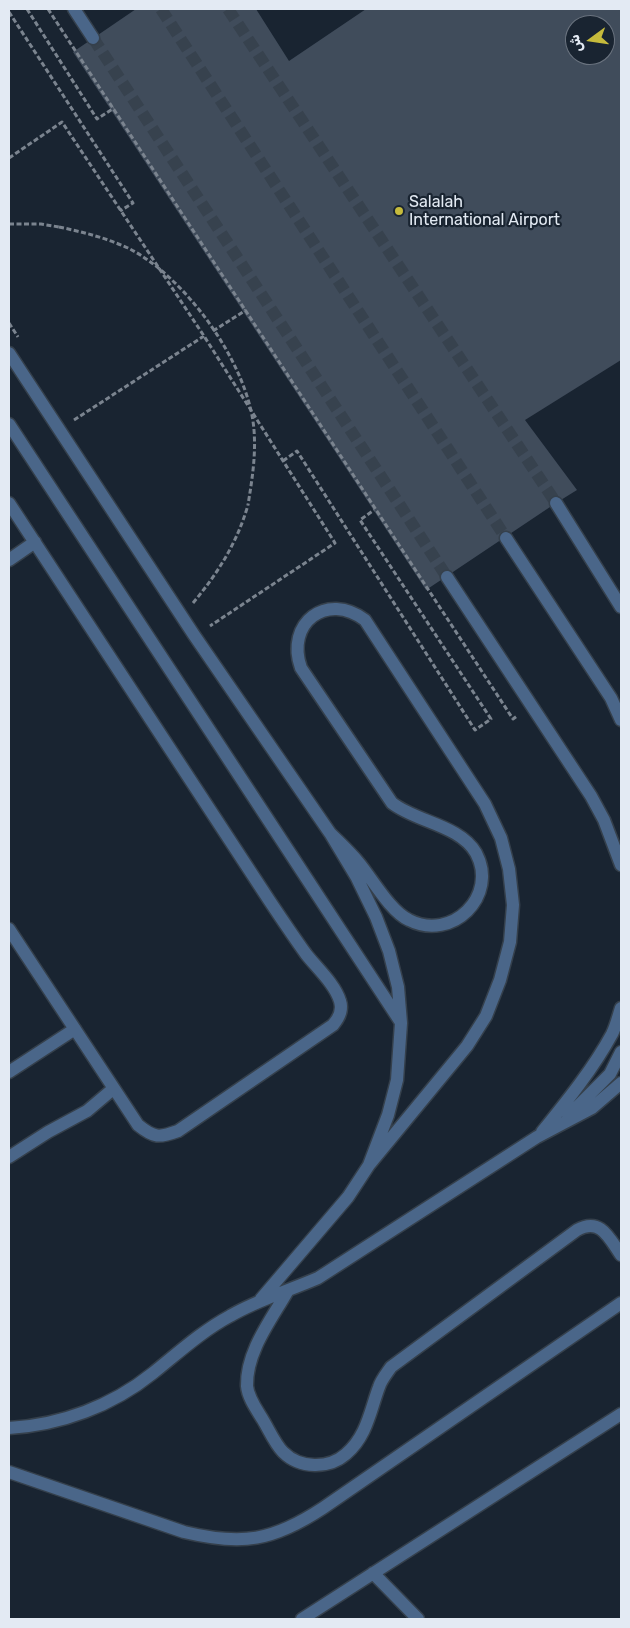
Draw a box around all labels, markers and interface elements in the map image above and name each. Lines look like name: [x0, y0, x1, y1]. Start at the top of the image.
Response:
north arrow: [565, 15, 615, 65]
text: ش: [566, 33, 586, 54]
place label: Salalah International Airport: [409, 192, 560, 230]
marker: Salalah International Airport: [393, 205, 405, 217]

